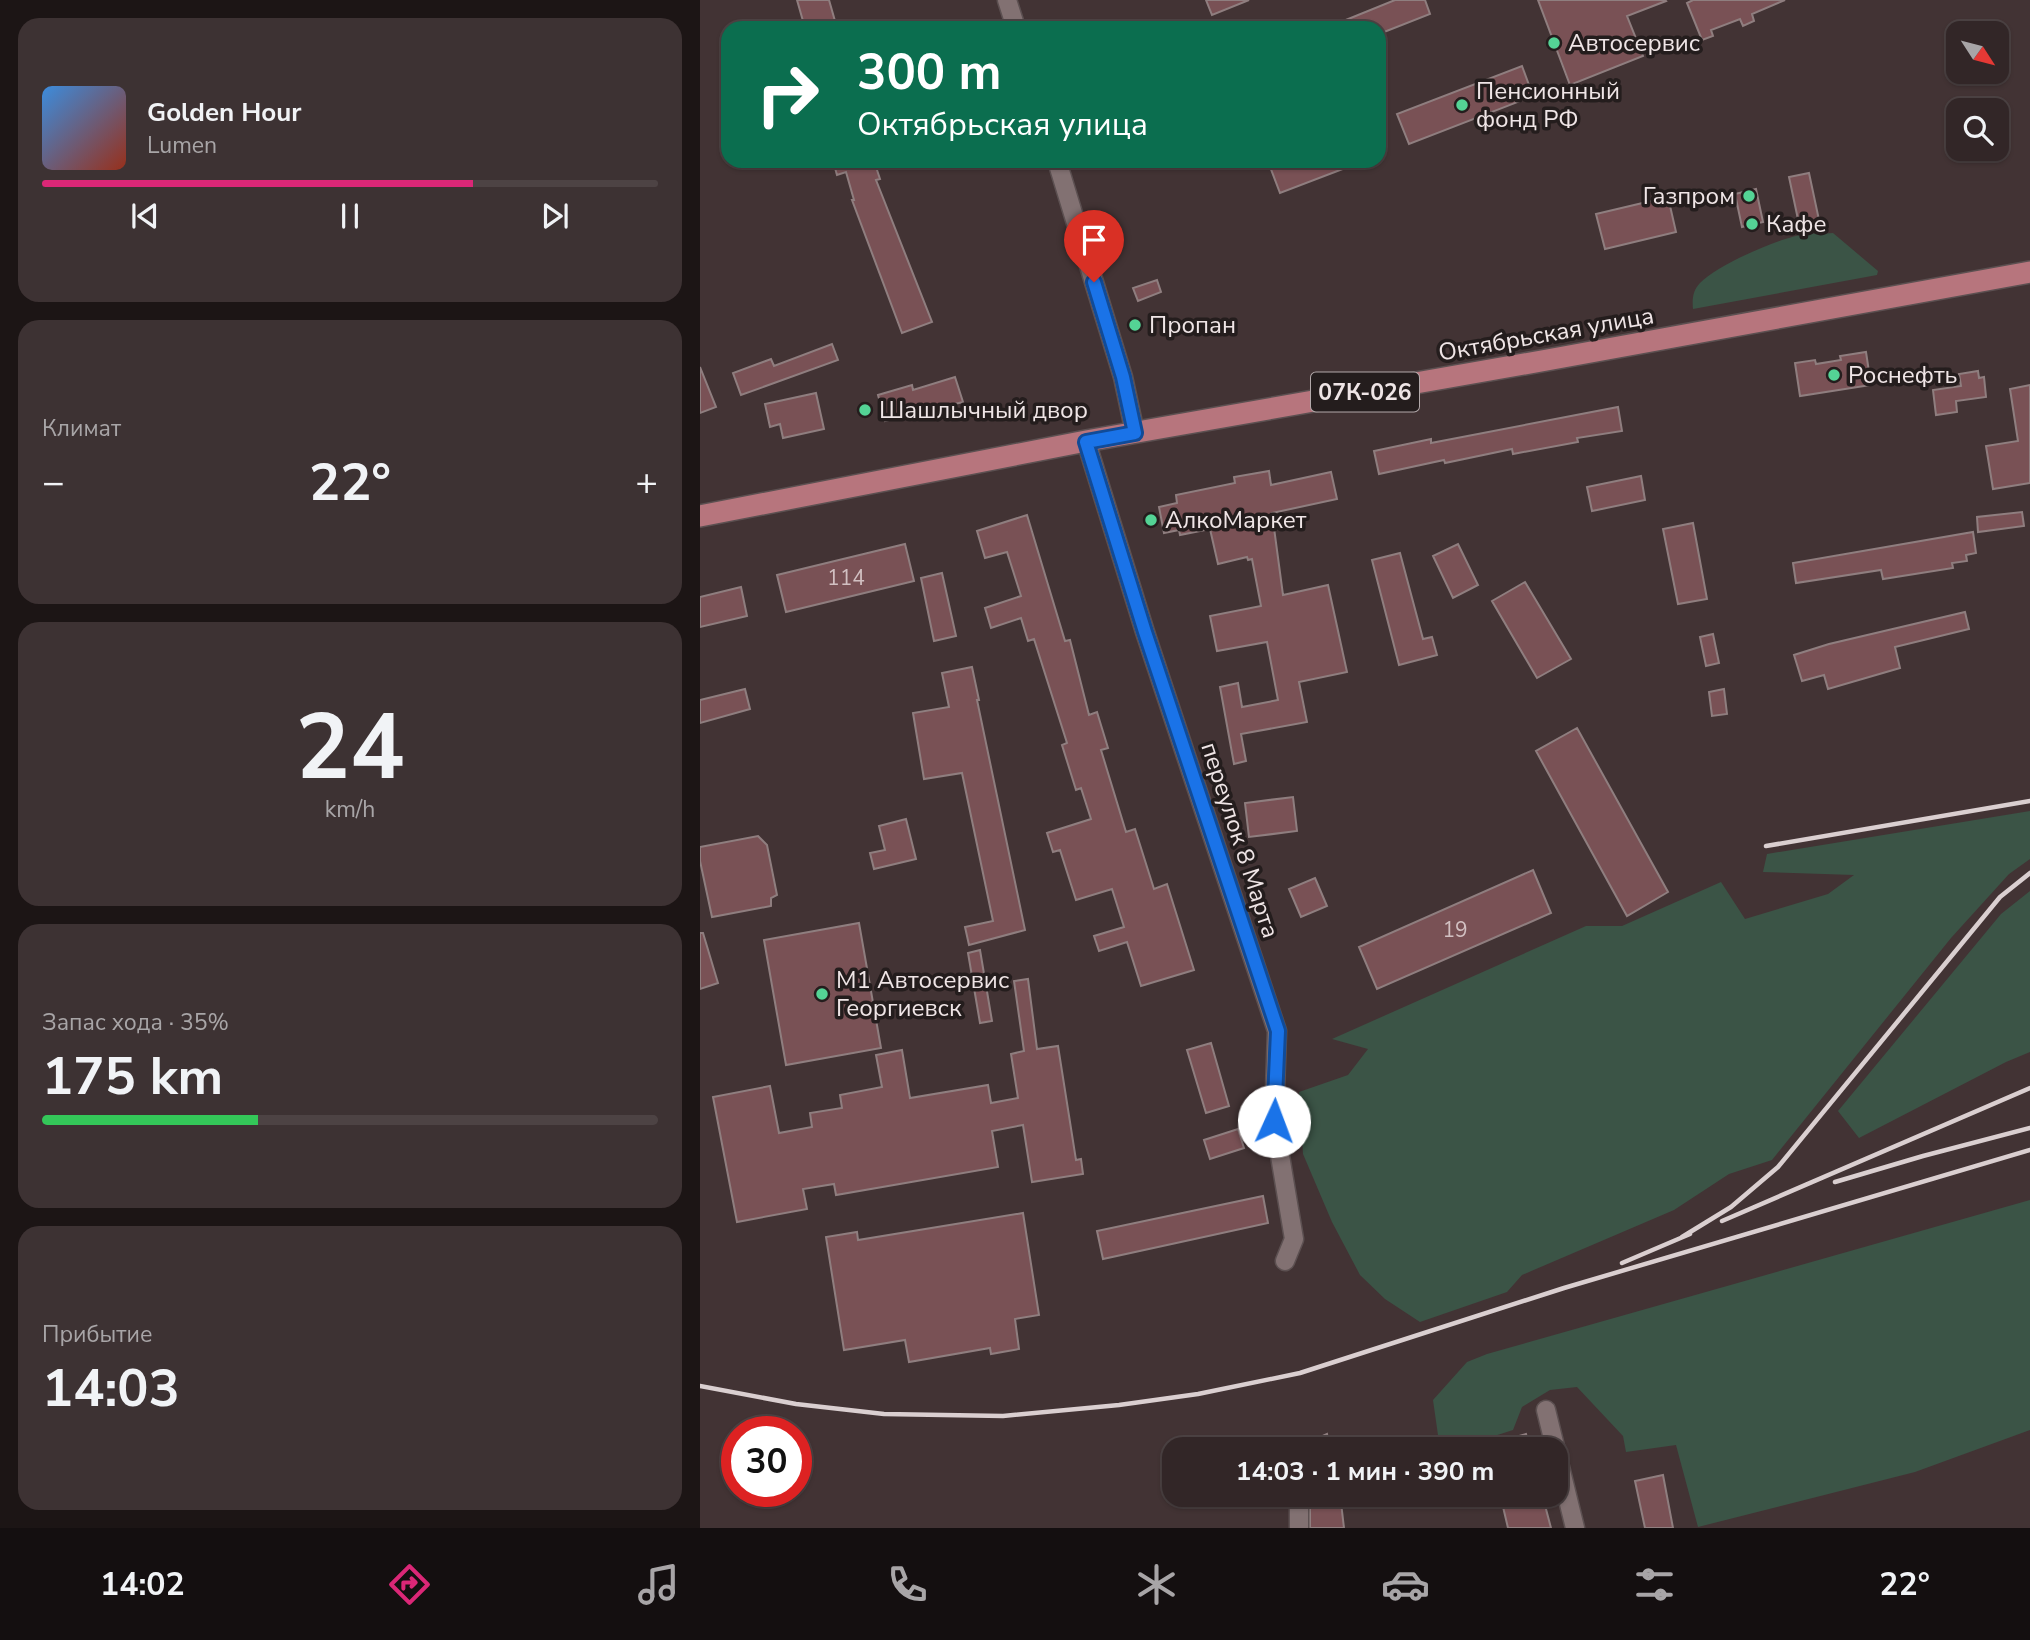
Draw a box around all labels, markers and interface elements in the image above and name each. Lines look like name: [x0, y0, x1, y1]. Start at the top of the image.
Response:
north arrow: [1946, 21, 2009, 84]
map controls: [1946, 21, 2009, 161]
place label: Автосервис: [1568, 27, 1700, 59]
marker: Автосервис: [1546, 35, 1562, 51]
text: 300 m: [857, 39, 1001, 106]
icon: right: [742, 49, 833, 140]
place label: Пенсионный фонд РФ: [1476, 75, 1620, 135]
text: Golden Hour: [147, 95, 302, 130]
marker: Пенсионный фонд РФ: [1454, 97, 1470, 113]
button: search: [1946, 98, 2009, 161]
text: Октябрьская улица: [857, 103, 1148, 146]
text: Lumen: [147, 130, 217, 161]
place label: Газпром: [1643, 180, 1735, 212]
marker: Газпром: [1741, 188, 1757, 204]
icon: previous: [126, 197, 164, 235]
icon: pause: [331, 197, 369, 235]
icon: next: [536, 197, 574, 235]
place label: Кафе: [1766, 208, 1826, 240]
pin: [1064, 210, 1124, 282]
marker: Кафе: [1744, 216, 1760, 232]
icon: arrive: [1075, 221, 1113, 259]
street label: Октябрьская улица: [1436, 299, 1656, 369]
place label: Пропан: [1149, 309, 1236, 341]
marker: Пропан: [1127, 317, 1143, 333]
place label: Роснефть: [1848, 359, 1957, 391]
marker: Роснефть: [1826, 367, 1842, 383]
road number: 07К-026: [1311, 372, 1419, 412]
place label: Шашлычный двор: [879, 394, 1088, 426]
marker: Шашлычный двор: [857, 402, 873, 418]
text: Климат: [42, 413, 121, 444]
text: 22°: [309, 447, 391, 518]
text: −: [42, 457, 65, 508]
text: +: [635, 457, 658, 508]
place label: АлкоМаркет: [1165, 504, 1307, 536]
marker: АлкоМаркет: [1143, 512, 1159, 528]
house number: 114: [827, 564, 865, 592]
text: 24: [295, 686, 405, 810]
street label: переулок 8 Марта: [1193, 738, 1287, 942]
text: km/h: [325, 794, 375, 825]
house number: 19: [1442, 916, 1468, 944]
place label: М1 Автосервис Георгиевск: [836, 964, 1009, 1024]
marker: М1 Автосервис Георгиевск: [814, 986, 830, 1002]
text: Запас хода · 35%: [42, 1007, 229, 1038]
text: 175 km: [42, 1041, 223, 1112]
position arrow: [1237, 1084, 1311, 1158]
text: Прибытие: [42, 1319, 152, 1350]
text: 14:03: [42, 1353, 180, 1424]
speed limit sign: 30: [721, 1416, 812, 1507]
text: 14:03 · 1 мин · 390 m: [1236, 1454, 1494, 1489]
icon: directions: [385, 1560, 434, 1609]
icon: music: [634, 1560, 683, 1609]
icon: phone: [883, 1560, 932, 1609]
icon: climate: [1132, 1560, 1181, 1609]
icon: car: [1381, 1560, 1430, 1609]
icon: filters: [1630, 1560, 1679, 1609]
text: 14:02: [100, 1563, 185, 1606]
text: 22°: [1879, 1563, 1930, 1606]

